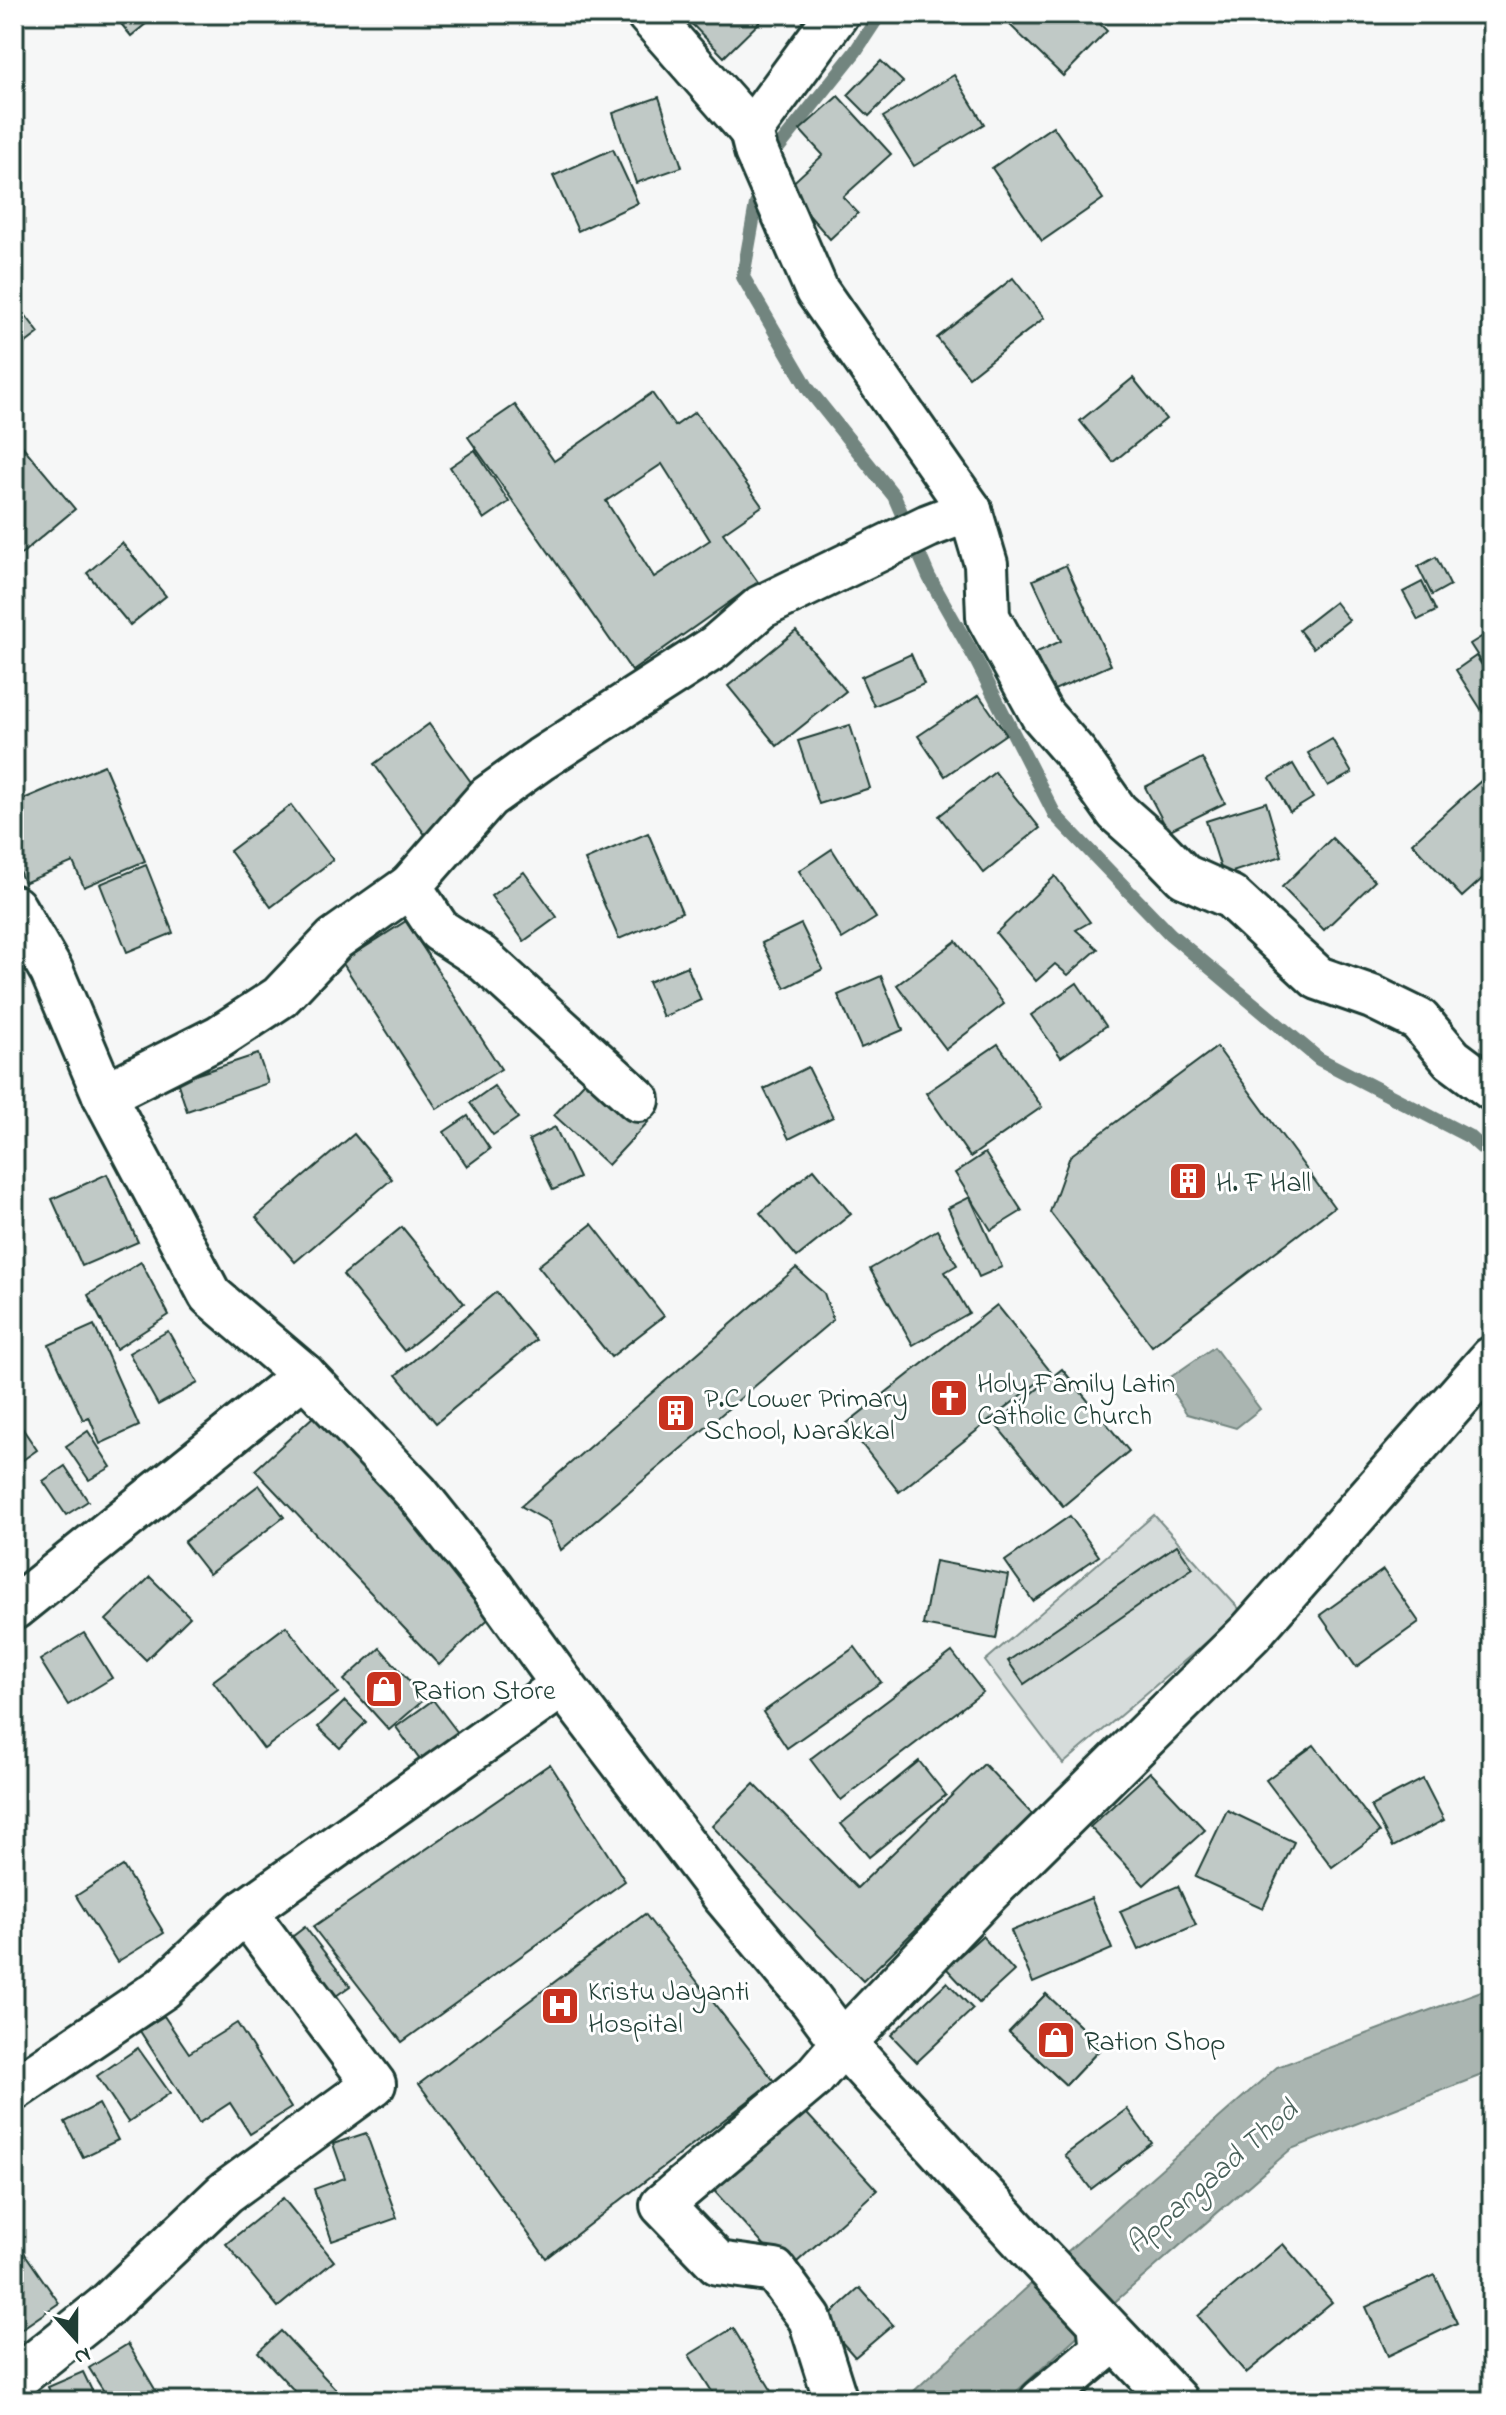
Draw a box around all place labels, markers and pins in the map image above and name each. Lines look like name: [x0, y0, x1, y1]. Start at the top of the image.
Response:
building icon: H. F Hall: [1167, 1160, 1209, 1202]
place label: H. F Hall: [1216, 1164, 1311, 1205]
place label: Holy Family Latin Catholic Church: [977, 1365, 1175, 1438]
church icon: Holy Family Latin Catholic Church: [928, 1377, 970, 1419]
place label: P.C Lower Primary School, Narakkal: [704, 1380, 907, 1453]
building icon: P.C Lower Primary School, Narakkal: [655, 1392, 697, 1434]
shop icon: Ration Store: [363, 1668, 405, 1710]
place label: Ration Store: [412, 1672, 556, 1713]
place label: Kristu Jayanti Hospital: [588, 1973, 750, 2046]
hospital icon: Kristu Jayanti Hospital: [539, 1985, 581, 2027]
shop icon: Ration Shop: [1035, 2019, 1077, 2061]
place label: Ration Shop: [1084, 2023, 1226, 2064]

